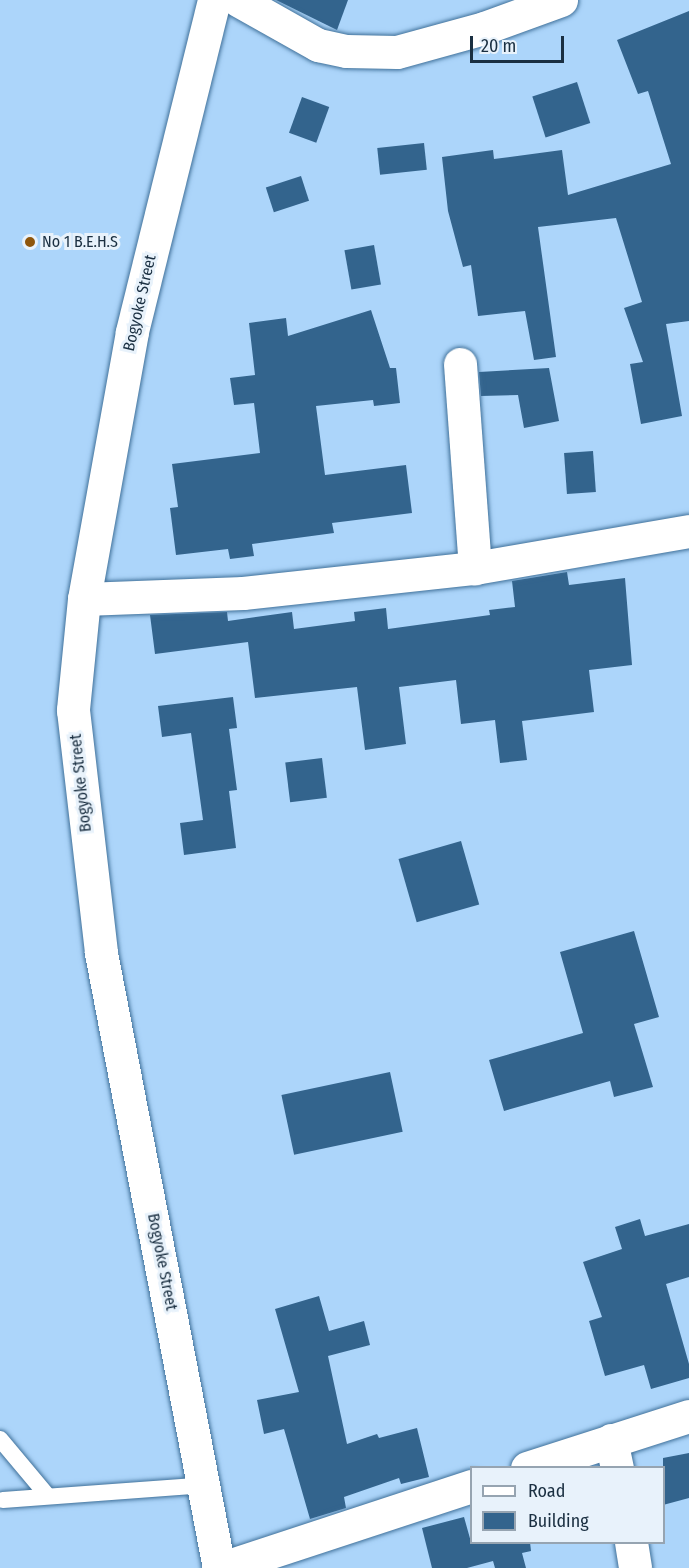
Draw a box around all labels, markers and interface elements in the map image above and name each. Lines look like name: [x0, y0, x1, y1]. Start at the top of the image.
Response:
scale bar: [473, 24, 568, 62]
text: 20 m: [481, 35, 516, 57]
place label: No 1 B.E.H.S: [42, 232, 118, 252]
marker: No 1 B.E.H.S: [23, 235, 37, 249]
street label: Bogyoke Street: [120, 253, 160, 353]
street label: Bogyoke Street: [66, 733, 96, 833]
street label: Bogyoke Street: [143, 1212, 181, 1312]
legend: [470, 1466, 665, 1544]
text: Road: [528, 1480, 565, 1502]
text: Building: [528, 1510, 589, 1532]

